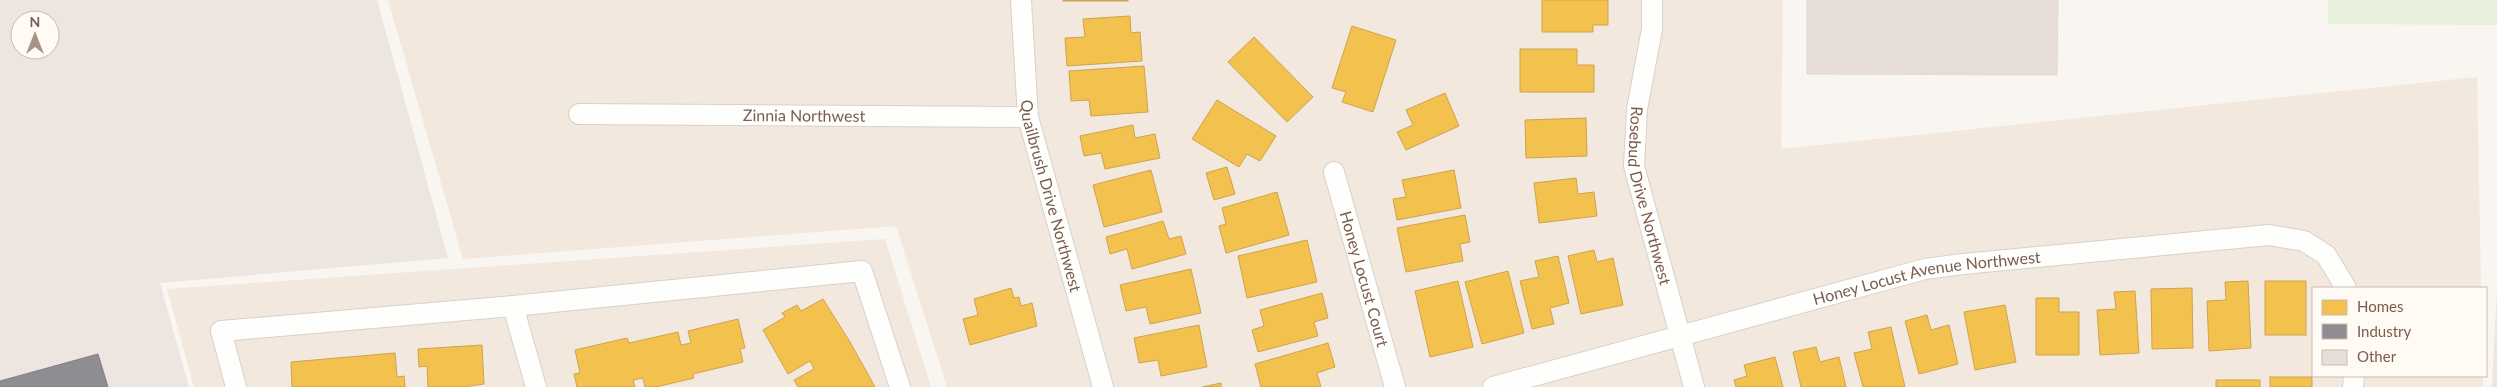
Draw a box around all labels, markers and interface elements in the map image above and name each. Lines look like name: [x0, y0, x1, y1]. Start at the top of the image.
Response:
north arrow: [10, 10, 60, 60]
text: N: [30, 13, 40, 30]
street label: Quailbrush Drive Northwest: [1018, 99, 1086, 294]
street label: Zinnia Northwest: [743, 105, 865, 125]
street label: Rosebud Drive Northwest: [1625, 106, 1676, 287]
street label: Honey Locust Court: [1336, 209, 1393, 349]
street label: Honey Locust Avenue Northwest: [1811, 247, 2042, 308]
legend: [2312, 287, 2487, 377]
text: Homes: [2357, 297, 2403, 315]
text: Industry: [2357, 322, 2412, 340]
text: Other: [2357, 347, 2397, 365]

